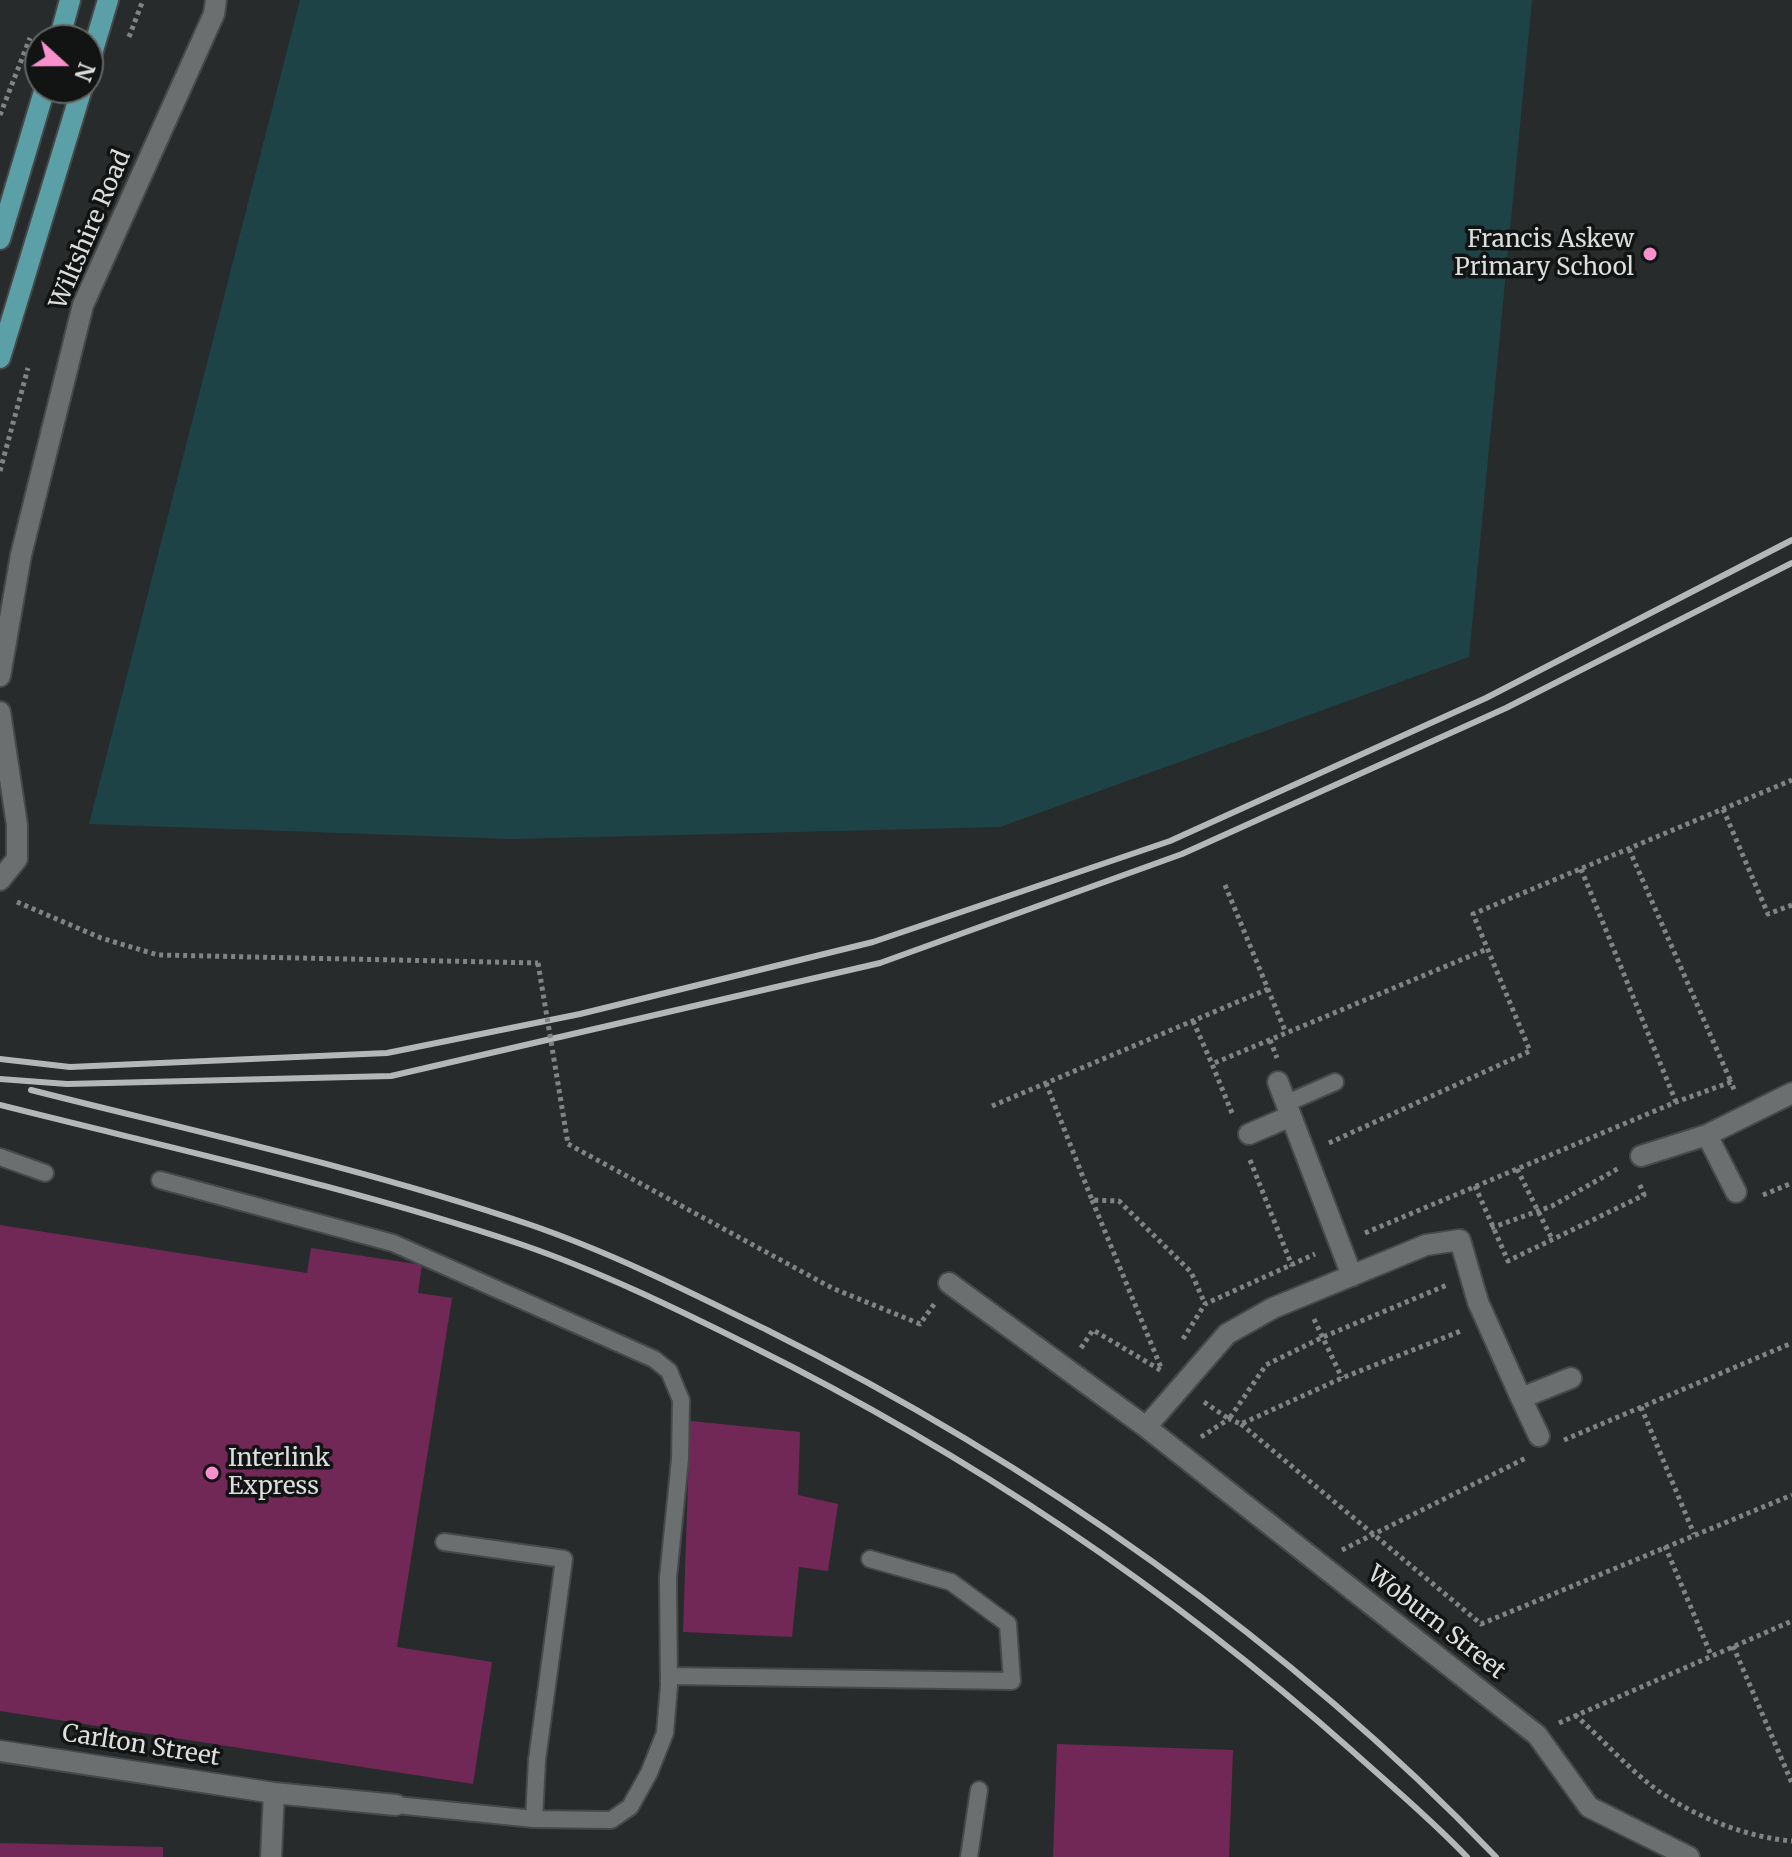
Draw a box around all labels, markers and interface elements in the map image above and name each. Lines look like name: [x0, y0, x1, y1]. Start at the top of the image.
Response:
north arrow: [24, 24, 104, 104]
text: N: [68, 59, 101, 85]
street label: Wiltshire Road: [45, 146, 137, 314]
place label: Francis Askew Primary School: [1454, 226, 1634, 282]
marker: Francis Askew Primary School: [1641, 245, 1659, 263]
place label: Interlink Express: [228, 1445, 330, 1501]
marker: Interlink Express: [203, 1464, 221, 1482]
street label: Woburn Street: [1361, 1560, 1511, 1686]
street label: Carlton Street: [60, 1719, 222, 1773]

